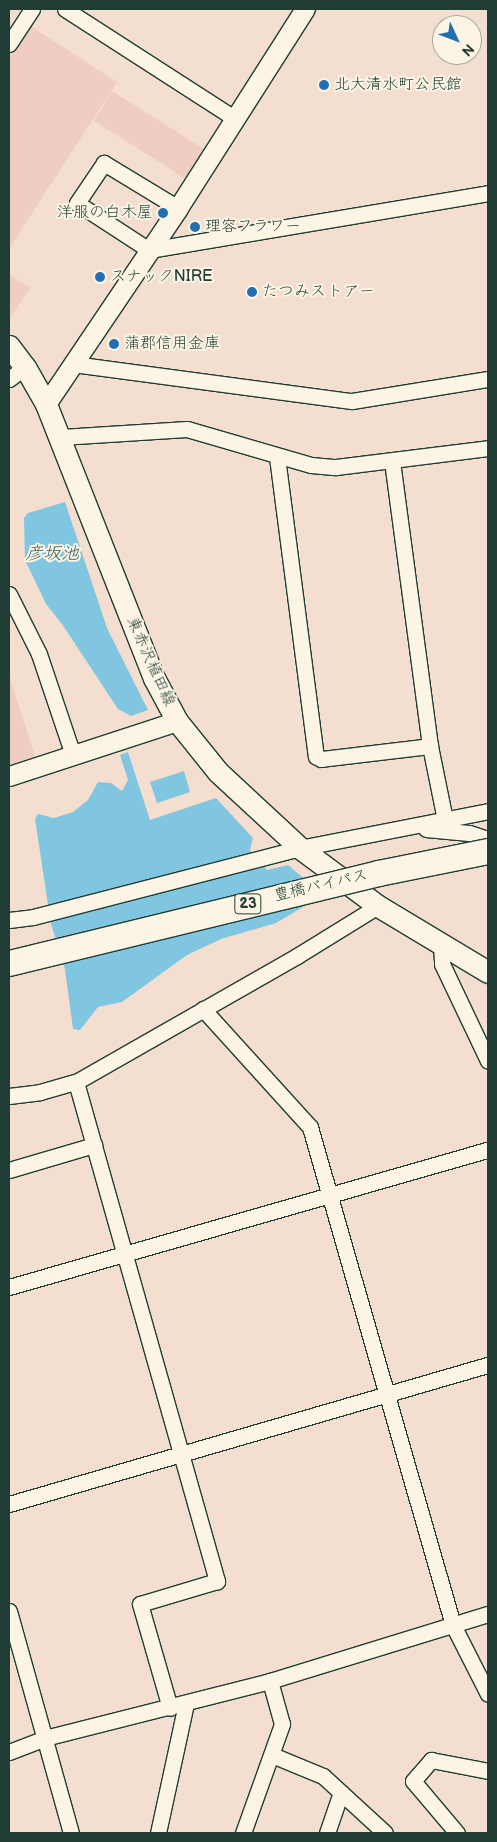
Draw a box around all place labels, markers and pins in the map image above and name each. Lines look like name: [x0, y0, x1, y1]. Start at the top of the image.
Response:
place label: 北大清水町公民館: [334, 75, 462, 95]
marker: 北大清水町公民館: [318, 79, 330, 91]
place label: 洋服の白木屋: [57, 203, 153, 223]
marker: 洋服の白木屋: [157, 207, 169, 219]
place label: 理容フラワー: [205, 217, 301, 237]
marker: 理容フラワー: [189, 221, 201, 233]
place label: スナックNIRE: [110, 267, 213, 287]
marker: スナックNIRE: [94, 271, 106, 283]
place label: たつみストアー: [262, 282, 373, 302]
marker: たつみストアー: [246, 286, 258, 298]
place label: 蒲郡信用金庫: [124, 334, 220, 354]
marker: 蒲郡信用金庫: [108, 338, 120, 350]

